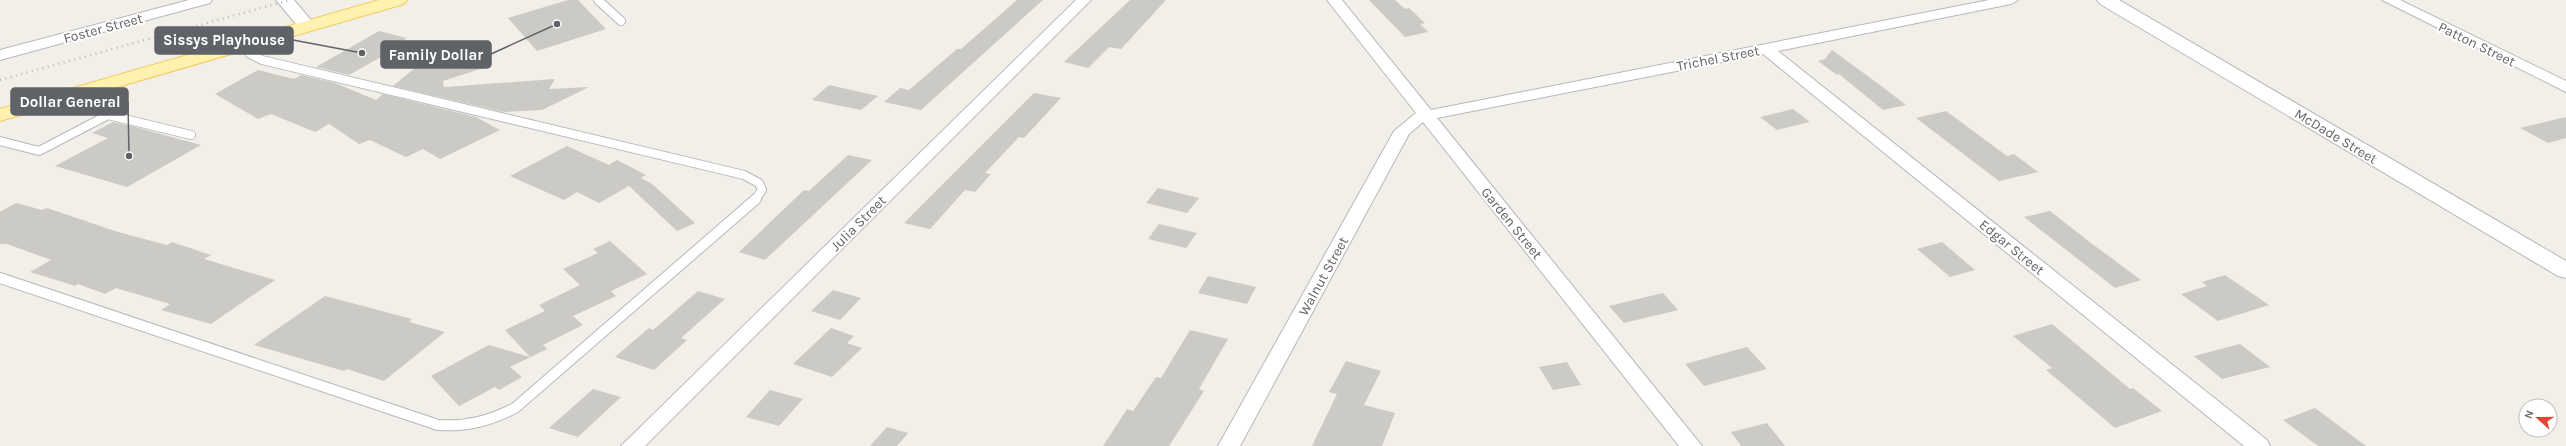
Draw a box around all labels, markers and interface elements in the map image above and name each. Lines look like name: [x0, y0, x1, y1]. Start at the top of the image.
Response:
street label: Foster Street: [62, 10, 145, 47]
street label: Patton Street: [2435, 18, 2518, 70]
callout: Sissys Playhouse: [155, 27, 293, 54]
text: Sissys Playhouse: [163, 31, 285, 49]
callout: Family Dollar: [381, 41, 491, 68]
street label: Trichel Street: [1675, 42, 1761, 75]
text: Family Dollar: [389, 46, 483, 64]
callout: Dollar General: [11, 88, 128, 115]
text: Dollar General: [19, 93, 121, 111]
street label: McDade Street: [2291, 105, 2380, 168]
street label: Garden Street: [1477, 184, 1546, 263]
street label: Julia Street: [827, 192, 890, 255]
street label: Edgar Street: [1976, 216, 2048, 279]
street label: Walnut Street: [1295, 234, 1352, 319]
north arrow: [2518, 398, 2558, 438]
text: N: [2522, 409, 2537, 421]

